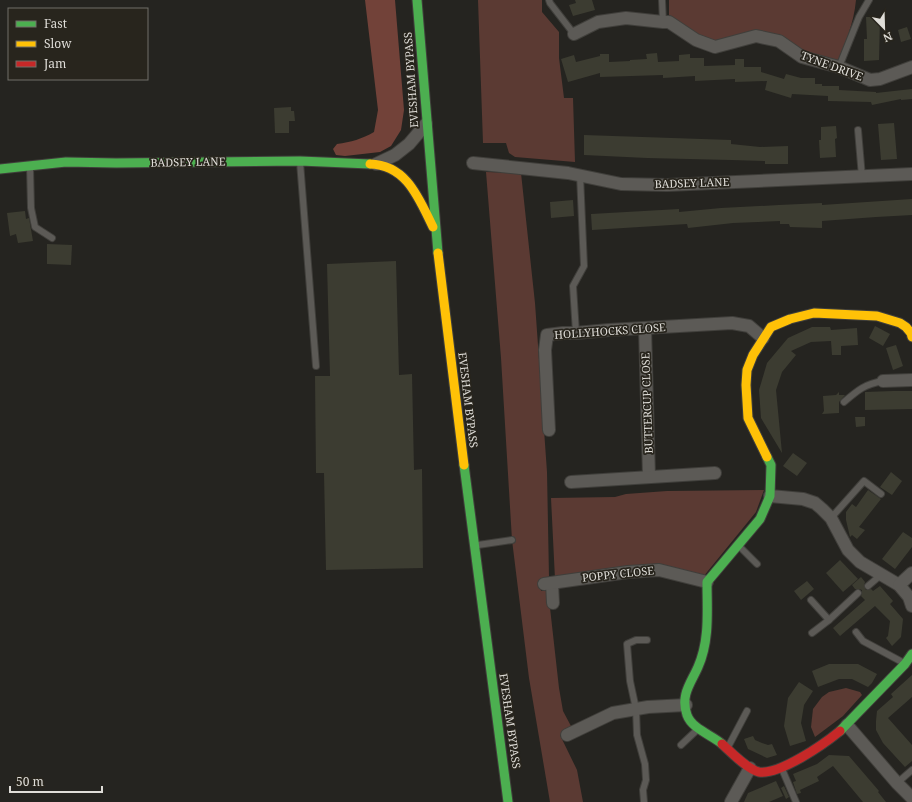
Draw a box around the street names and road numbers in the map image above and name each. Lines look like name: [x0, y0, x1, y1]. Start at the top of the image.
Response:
street label: EVESHAM BYPASS: [400, 32, 421, 128]
street label: TYNE DRIVE: [799, 47, 866, 84]
street label: BADSEY LANE: [150, 153, 226, 170]
street label: BADSEY LANE: [654, 174, 730, 191]
street label: HOLLYHOCKS CLOSE: [554, 319, 666, 342]
street label: EVESHAM BYPASS: [455, 351, 482, 449]
street label: BUTTERCUP CLOSE: [637, 352, 656, 454]
street label: POPPY CLOSE: [581, 562, 655, 585]
street label: EVESHAM BYPASS: [496, 672, 525, 770]

